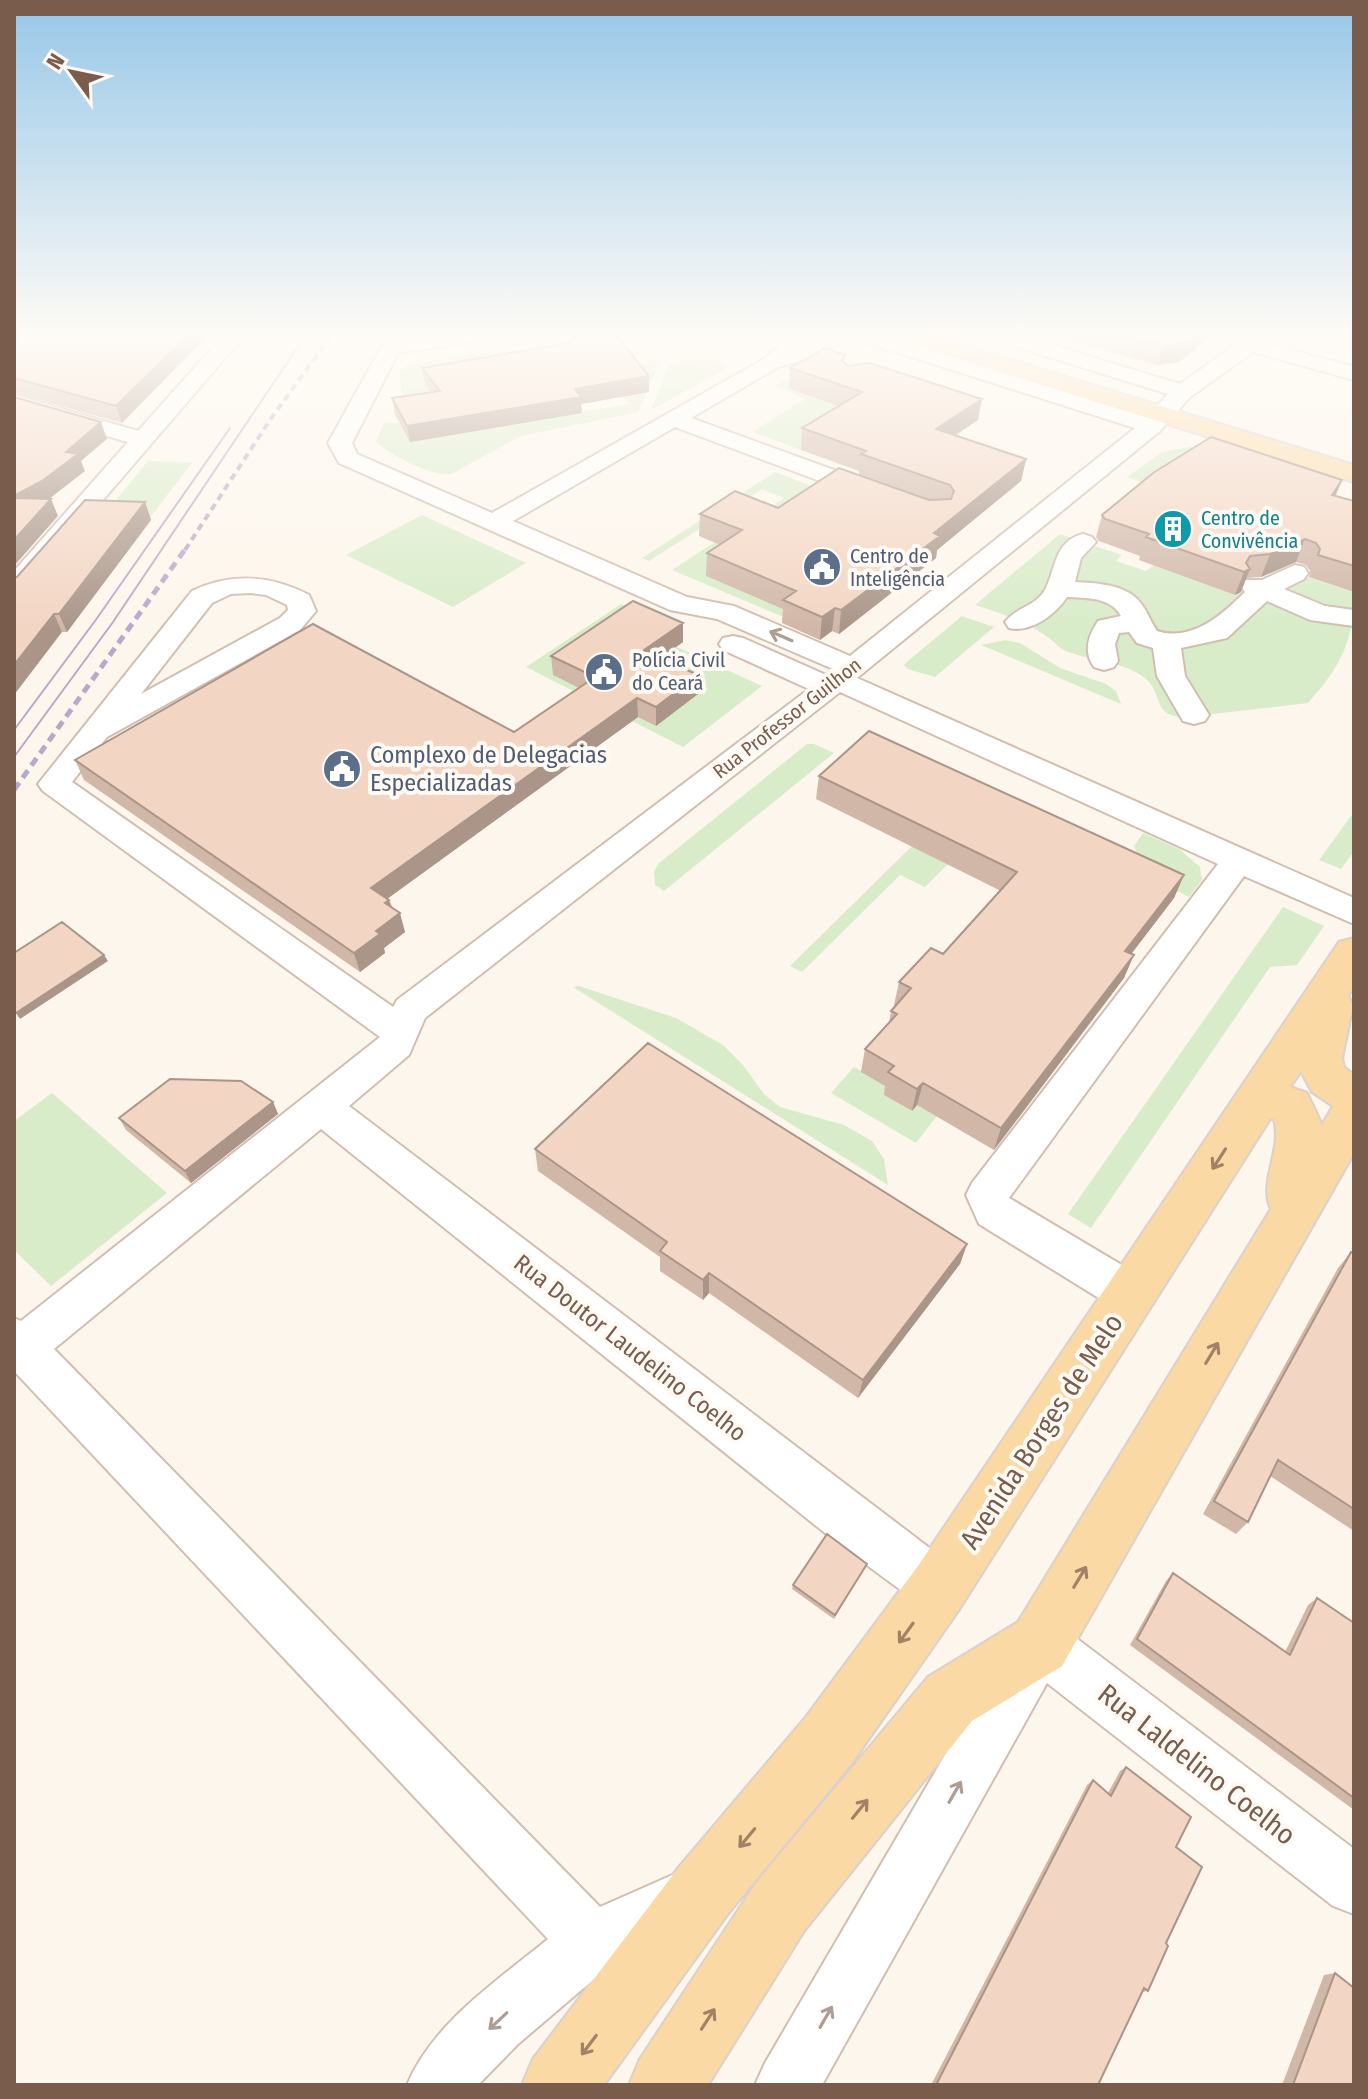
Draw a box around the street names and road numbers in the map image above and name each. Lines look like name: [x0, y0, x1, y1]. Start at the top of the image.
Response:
street label: Rua Professor Guilhon: [708, 653, 866, 783]
street label: Rua Doutor Laudelino Coelho: [508, 1249, 752, 1447]
street label: Avenida Borges de Melo: [953, 1308, 1130, 1555]
street label: Rua Laldelino Coelho: [1091, 1677, 1302, 1852]

